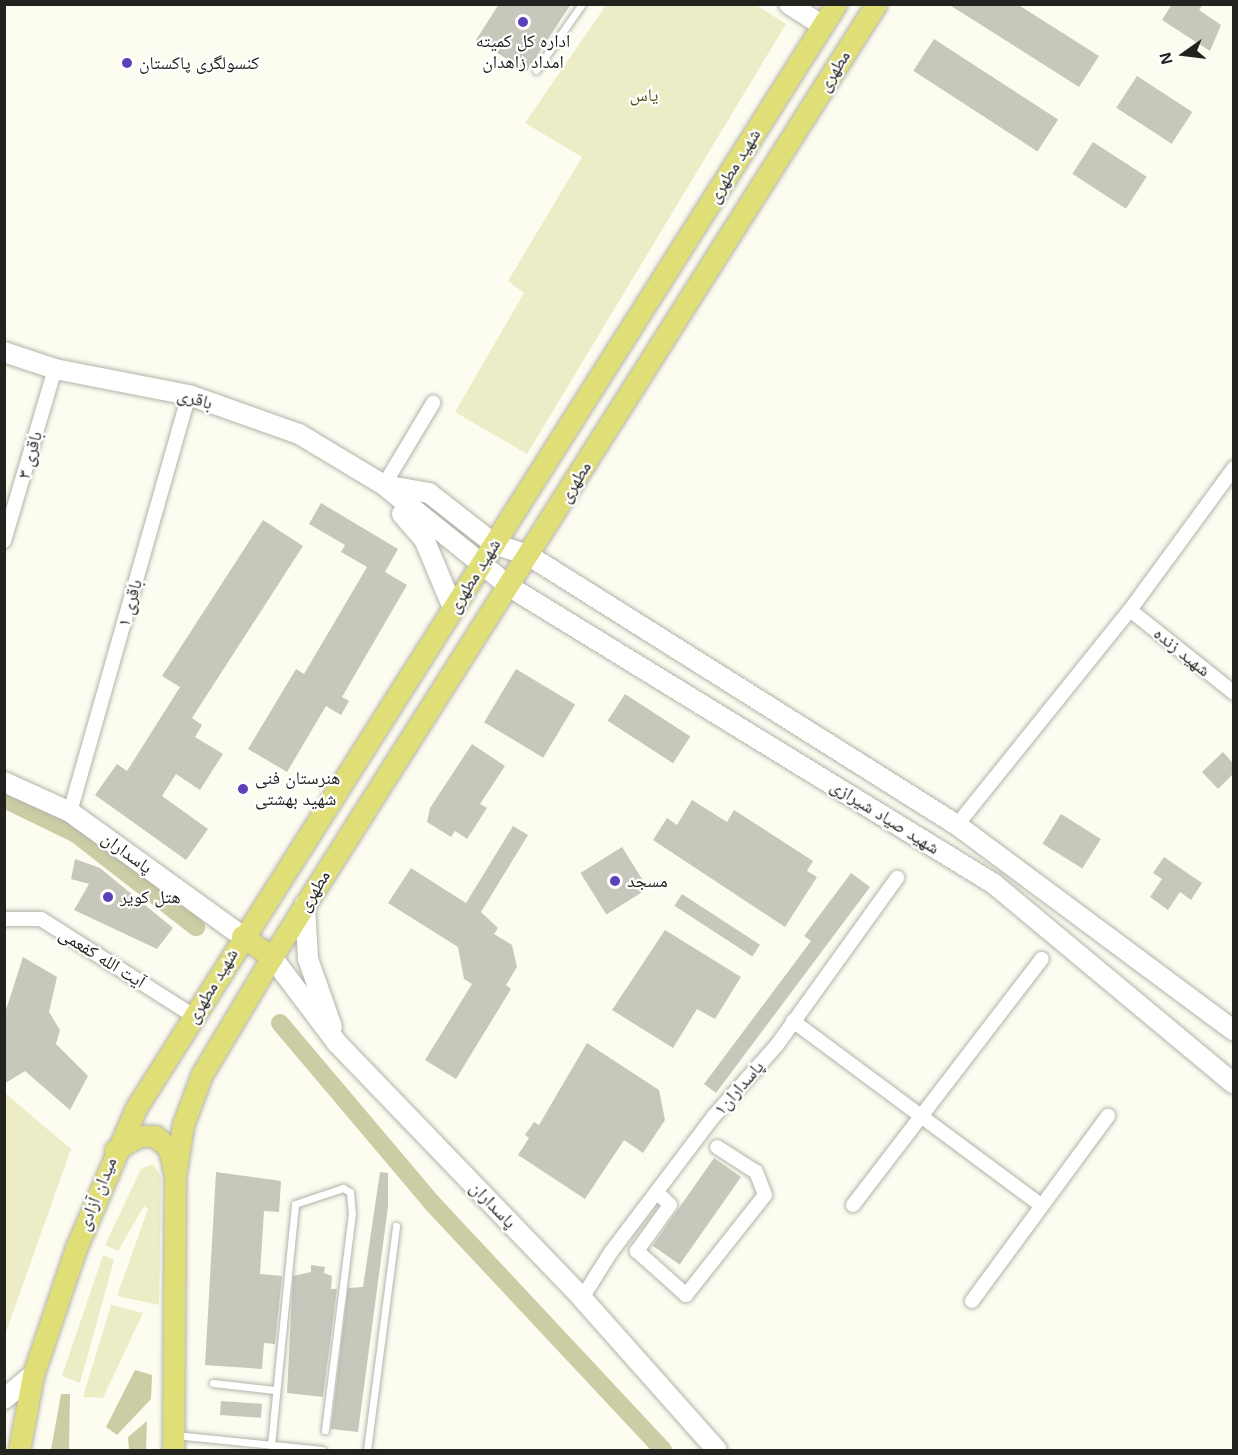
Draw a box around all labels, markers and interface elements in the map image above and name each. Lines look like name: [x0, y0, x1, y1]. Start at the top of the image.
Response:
marker: اداره کل کمیته امداد زاهدان: [516, 15, 530, 29]
north arrow: [1154, 24, 1214, 84]
place label: اداره کل کمیته امداد زاهدان: [476, 31, 570, 74]
street label: مطهری: [813, 46, 855, 96]
text: N: [1156, 51, 1176, 66]
place label: کنسولگری پاکستان: [139, 52, 259, 74]
marker: کنسولگری پاکستان: [120, 56, 134, 70]
park label: یاس: [630, 84, 658, 106]
street label: شهید مطهری: [703, 125, 765, 207]
street label: باقری: [175, 384, 215, 414]
street label: باقری ۳: [13, 429, 47, 481]
street label: مطهری: [554, 457, 596, 507]
street label: شهید مطهری: [443, 535, 505, 617]
street label: باقری ۱: [113, 577, 147, 629]
street label: شهید زنده: [1149, 623, 1215, 681]
place label: هنرستان فنی شهید بهشتی: [255, 768, 340, 810]
street label: شهید صیاد شیرازی: [827, 775, 943, 859]
marker: هنرستان فنی شهید بهشتی: [236, 782, 250, 796]
street label: پاسداران: [98, 827, 156, 879]
street label: مطهری: [293, 866, 335, 916]
place label: مسجد: [627, 870, 668, 892]
marker: مسجد: [608, 874, 622, 888]
place label: هتل کویر: [120, 886, 181, 908]
marker: هتل کویر: [101, 890, 115, 904]
street label: آیت الله کفعمی: [55, 923, 149, 993]
street label: شهید مطهری: [181, 945, 243, 1027]
street label: پاسداران۱: [709, 1056, 769, 1120]
street label: میدان آزادی: [73, 1154, 121, 1234]
street label: پاسداران: [465, 1177, 521, 1233]

